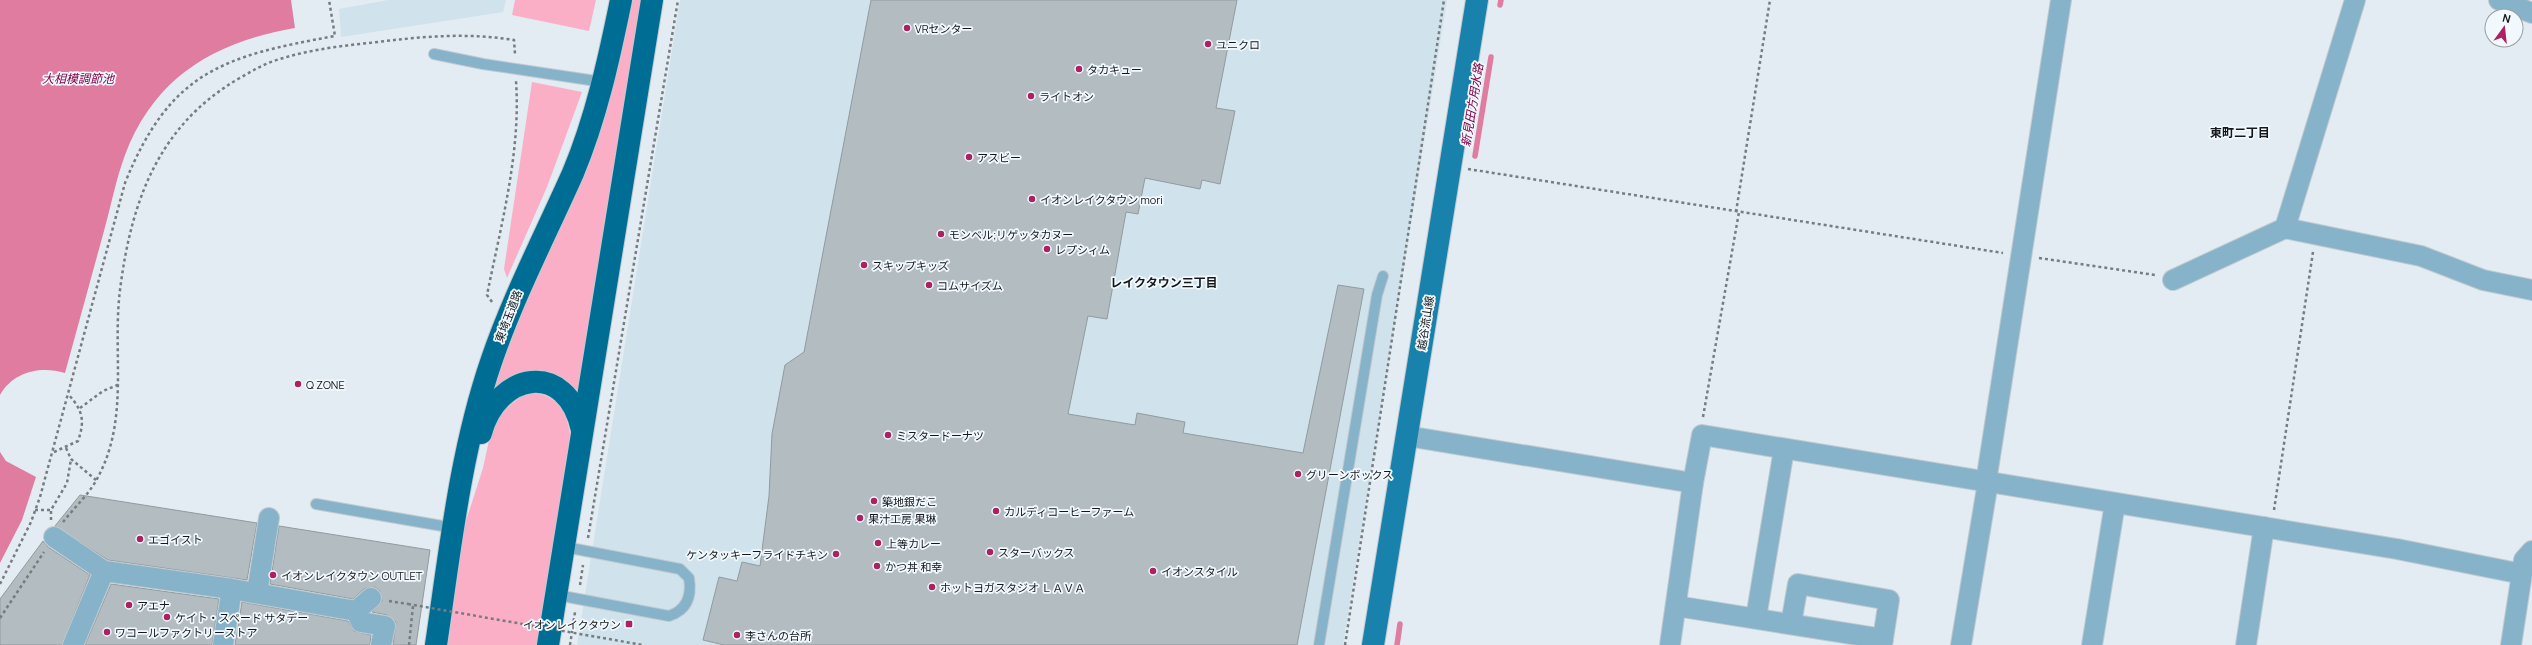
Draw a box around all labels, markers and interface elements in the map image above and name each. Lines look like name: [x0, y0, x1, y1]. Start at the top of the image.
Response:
north arrow: [2484, 8, 2524, 48]
text: N: [2501, 10, 2513, 26]
place label: VRセンター: [915, 21, 973, 36]
marker: VRセンター: [902, 23, 912, 33]
place label: ユニクロ: [1216, 37, 1260, 52]
marker: ユニクロ: [1203, 39, 1213, 49]
water label: 新見田方用水路: [1457, 61, 1487, 148]
place label: タカキュー: [1087, 62, 1142, 77]
marker: タカキュー: [1074, 64, 1084, 74]
water label: 大相模調節池: [42, 70, 115, 87]
place label: ライトオン: [1039, 89, 1094, 104]
marker: ライトオン: [1026, 91, 1036, 101]
district label: 東町二丁目: [2210, 124, 2270, 141]
place label: アスビー: [977, 150, 1021, 165]
marker: アスビー: [964, 152, 974, 162]
place label: イオンレイクタウン mori: [1040, 192, 1163, 207]
marker: イオンレイクタウン mori: [1027, 194, 1037, 204]
place label: モンベル;リゲッタカヌー: [949, 227, 1073, 242]
marker: モンベル;リゲッタカヌー: [936, 229, 946, 239]
place label: レプシィム: [1055, 242, 1110, 257]
marker: レプシィム: [1042, 244, 1052, 254]
place label: スキップキッズ: [872, 258, 949, 273]
marker: スキップキッズ: [859, 260, 869, 270]
district label: レイクタウン三丁目: [1110, 274, 1218, 291]
place label: コムサイズム: [937, 278, 1003, 293]
marker: コムサイズム: [924, 280, 934, 290]
street label: 東埼玉道路: [491, 288, 525, 344]
street label: 越谷流山線: [1413, 295, 1437, 351]
place label: Q ZONE: [306, 377, 345, 392]
marker: Q ZONE: [293, 379, 303, 389]
place label: ミスタードーナツ: [896, 428, 984, 443]
marker: ミスタードーナツ: [883, 430, 893, 440]
place label: グリーンボックス: [1306, 467, 1393, 482]
marker: グリーンボックス: [1293, 469, 1303, 479]
place label: 築地銀だこ: [882, 494, 937, 509]
marker: 築地銀だこ: [869, 496, 879, 506]
place label: カルディコーヒーファーム: [1004, 504, 1134, 519]
marker: カルディコーヒーファーム: [991, 506, 1001, 516]
place label: 果汁工房 果琳: [868, 511, 936, 526]
marker: 果汁工房 果琳: [855, 513, 865, 523]
place label: エゴイスト: [148, 532, 203, 547]
marker: エゴイスト: [135, 534, 145, 544]
place label: 上等カレー: [886, 536, 941, 551]
marker: 上等カレー: [873, 538, 883, 548]
place label: スターバックス: [998, 545, 1075, 560]
place label: ケンタッキーフライドチキン: [686, 547, 828, 562]
marker: スターバックス: [985, 547, 995, 557]
marker: ケンタッキーフライドチキン: [831, 549, 841, 559]
place label: かつ丼 和幸: [885, 559, 942, 574]
marker: かつ丼 和幸: [872, 561, 882, 571]
place label: イオンスタイル: [1161, 564, 1238, 579]
marker: イオンスタイル: [1148, 566, 1158, 576]
place label: イオンレイクタウン OUTLET: [281, 568, 423, 583]
marker: イオンレイクタウン OUTLET: [268, 570, 278, 580]
place label: ホットヨガスタジオ ＬＡＶＡ: [940, 580, 1085, 595]
marker: ホットヨガスタジオ ＬＡＶＡ: [927, 582, 937, 592]
place label: アエナ: [137, 598, 170, 613]
marker: アエナ: [124, 600, 134, 610]
place label: ケイト・スペード サタデー: [175, 610, 308, 625]
marker: ケイト・スペード サタデー: [162, 612, 172, 622]
place label: イオンレイクタウン: [523, 617, 621, 632]
marker: イオンレイクタウン: [624, 619, 634, 629]
place label: ワコールファクトリーストア: [115, 625, 257, 640]
marker: ワコールファクトリーストア: [102, 627, 112, 637]
place label: 李さんの台所: [745, 628, 812, 643]
marker: 李さんの台所: [732, 630, 742, 640]

